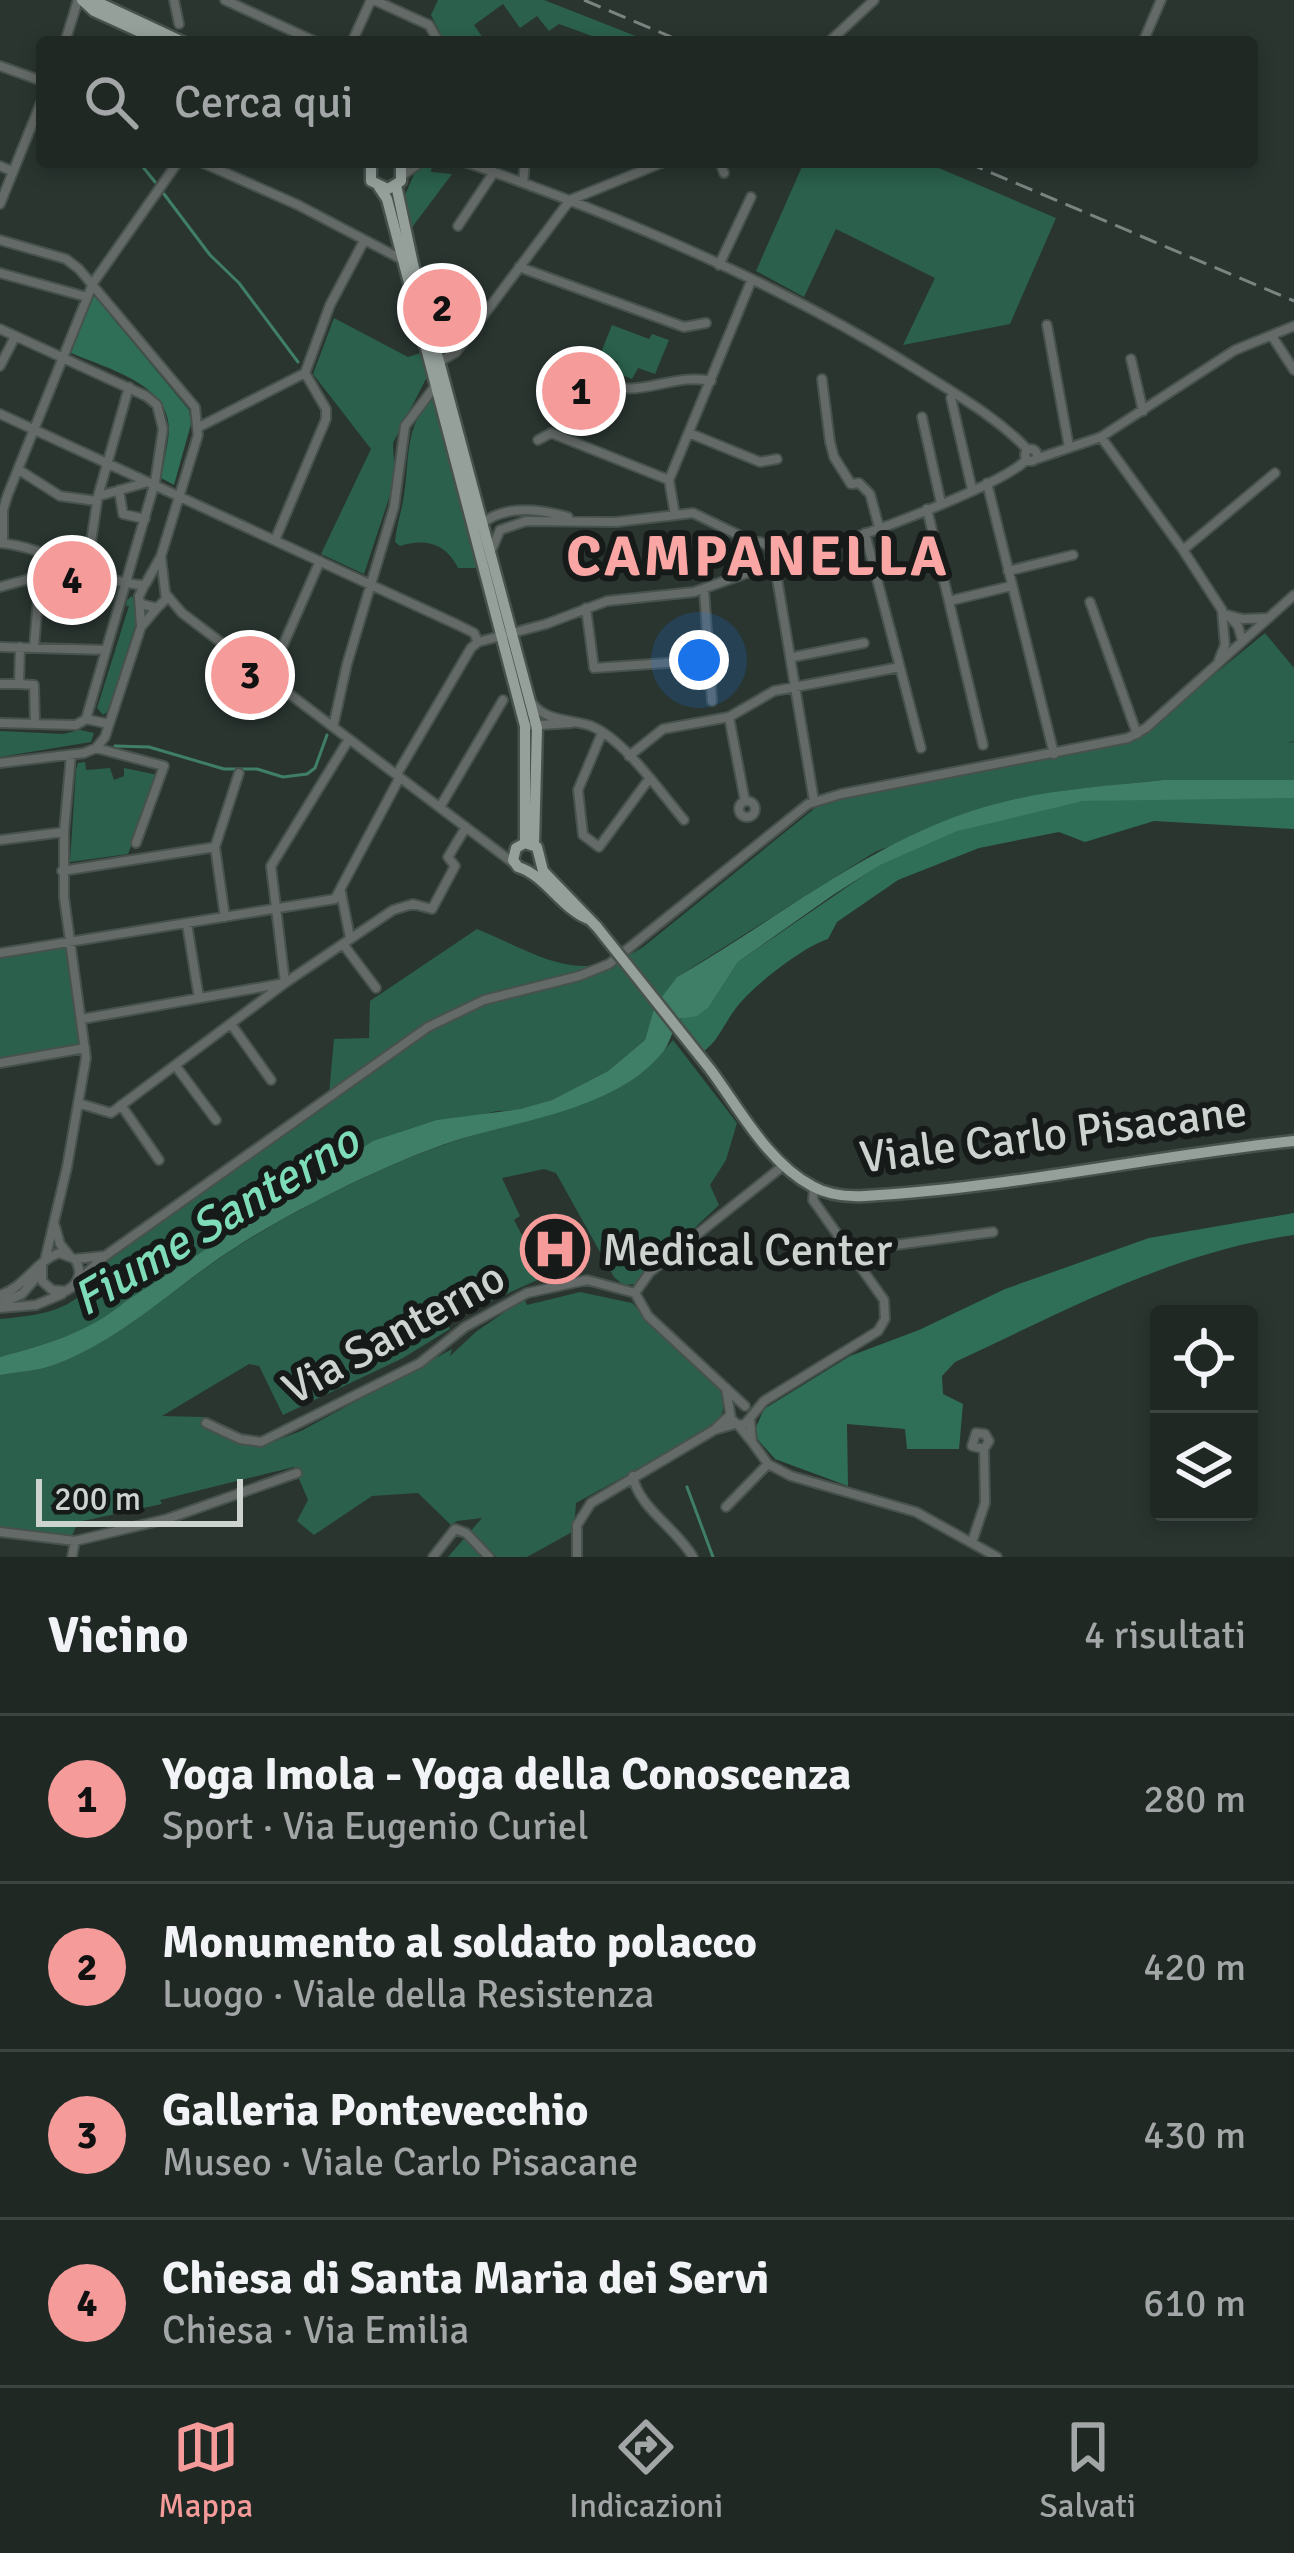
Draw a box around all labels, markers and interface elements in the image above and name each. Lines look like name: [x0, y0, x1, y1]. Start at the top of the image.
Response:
search box: [36, 36, 1258, 168]
icon: search: [78, 69, 144, 135]
text: Cerca qui: [174, 75, 353, 130]
pin: 2: [403, 263, 481, 353]
pin: 1: [542, 346, 620, 436]
district label: CAMPANELLA: [566, 521, 950, 592]
pin: 4: [33, 535, 111, 625]
pin: 3: [211, 630, 289, 720]
your location: [669, 630, 729, 690]
street label: Viale Carlo Pisacane: [857, 1083, 1250, 1186]
water label: Fiume Santerno: [62, 1111, 371, 1329]
hospital icon: Medical Center: [520, 1214, 590, 1284]
place label: Medical Center: [602, 1223, 893, 1278]
street label: Via Santerno: [273, 1250, 514, 1417]
map controls: [1150, 1305, 1258, 1521]
button: locate: [1150, 1305, 1258, 1413]
button: layers: [1150, 1413, 1258, 1521]
scale bar: [36, 1473, 243, 1526]
text: 200 m: [54, 1479, 141, 1520]
text: Vicino: [48, 1604, 189, 1667]
text: 4 risultati: [1084, 1611, 1246, 1659]
text: Yoga Imola - Yoga della Conoscenza: [162, 1747, 851, 1802]
text: 1: [76, 1775, 98, 1823]
text: 280 m: [1143, 1775, 1246, 1823]
text: Sport · Via Eugenio Curiel: [162, 1802, 589, 1850]
text: Monumento al soldato polacco: [162, 1915, 757, 1970]
text: 2: [76, 1943, 98, 1991]
text: 420 m: [1143, 1943, 1246, 1991]
text: Luogo · Viale della Resistenza: [162, 1970, 654, 2018]
text: Galleria Pontevecchio: [162, 2083, 589, 2138]
text: 3: [76, 2111, 98, 2159]
text: 430 m: [1143, 2111, 1246, 2159]
text: Museo · Viale Carlo Pisacane: [162, 2138, 638, 2186]
text: Chiesa di Santa Maria dei Servi: [162, 2251, 769, 2306]
text: 4: [76, 2279, 98, 2327]
text: 610 m: [1143, 2279, 1246, 2327]
text: Chiesa · Via Emilia: [162, 2306, 469, 2354]
tab: Mappa: [158, 2414, 253, 2527]
tab: Indicazioni: [569, 2414, 723, 2527]
tab: Salvati: [1039, 2414, 1136, 2527]

